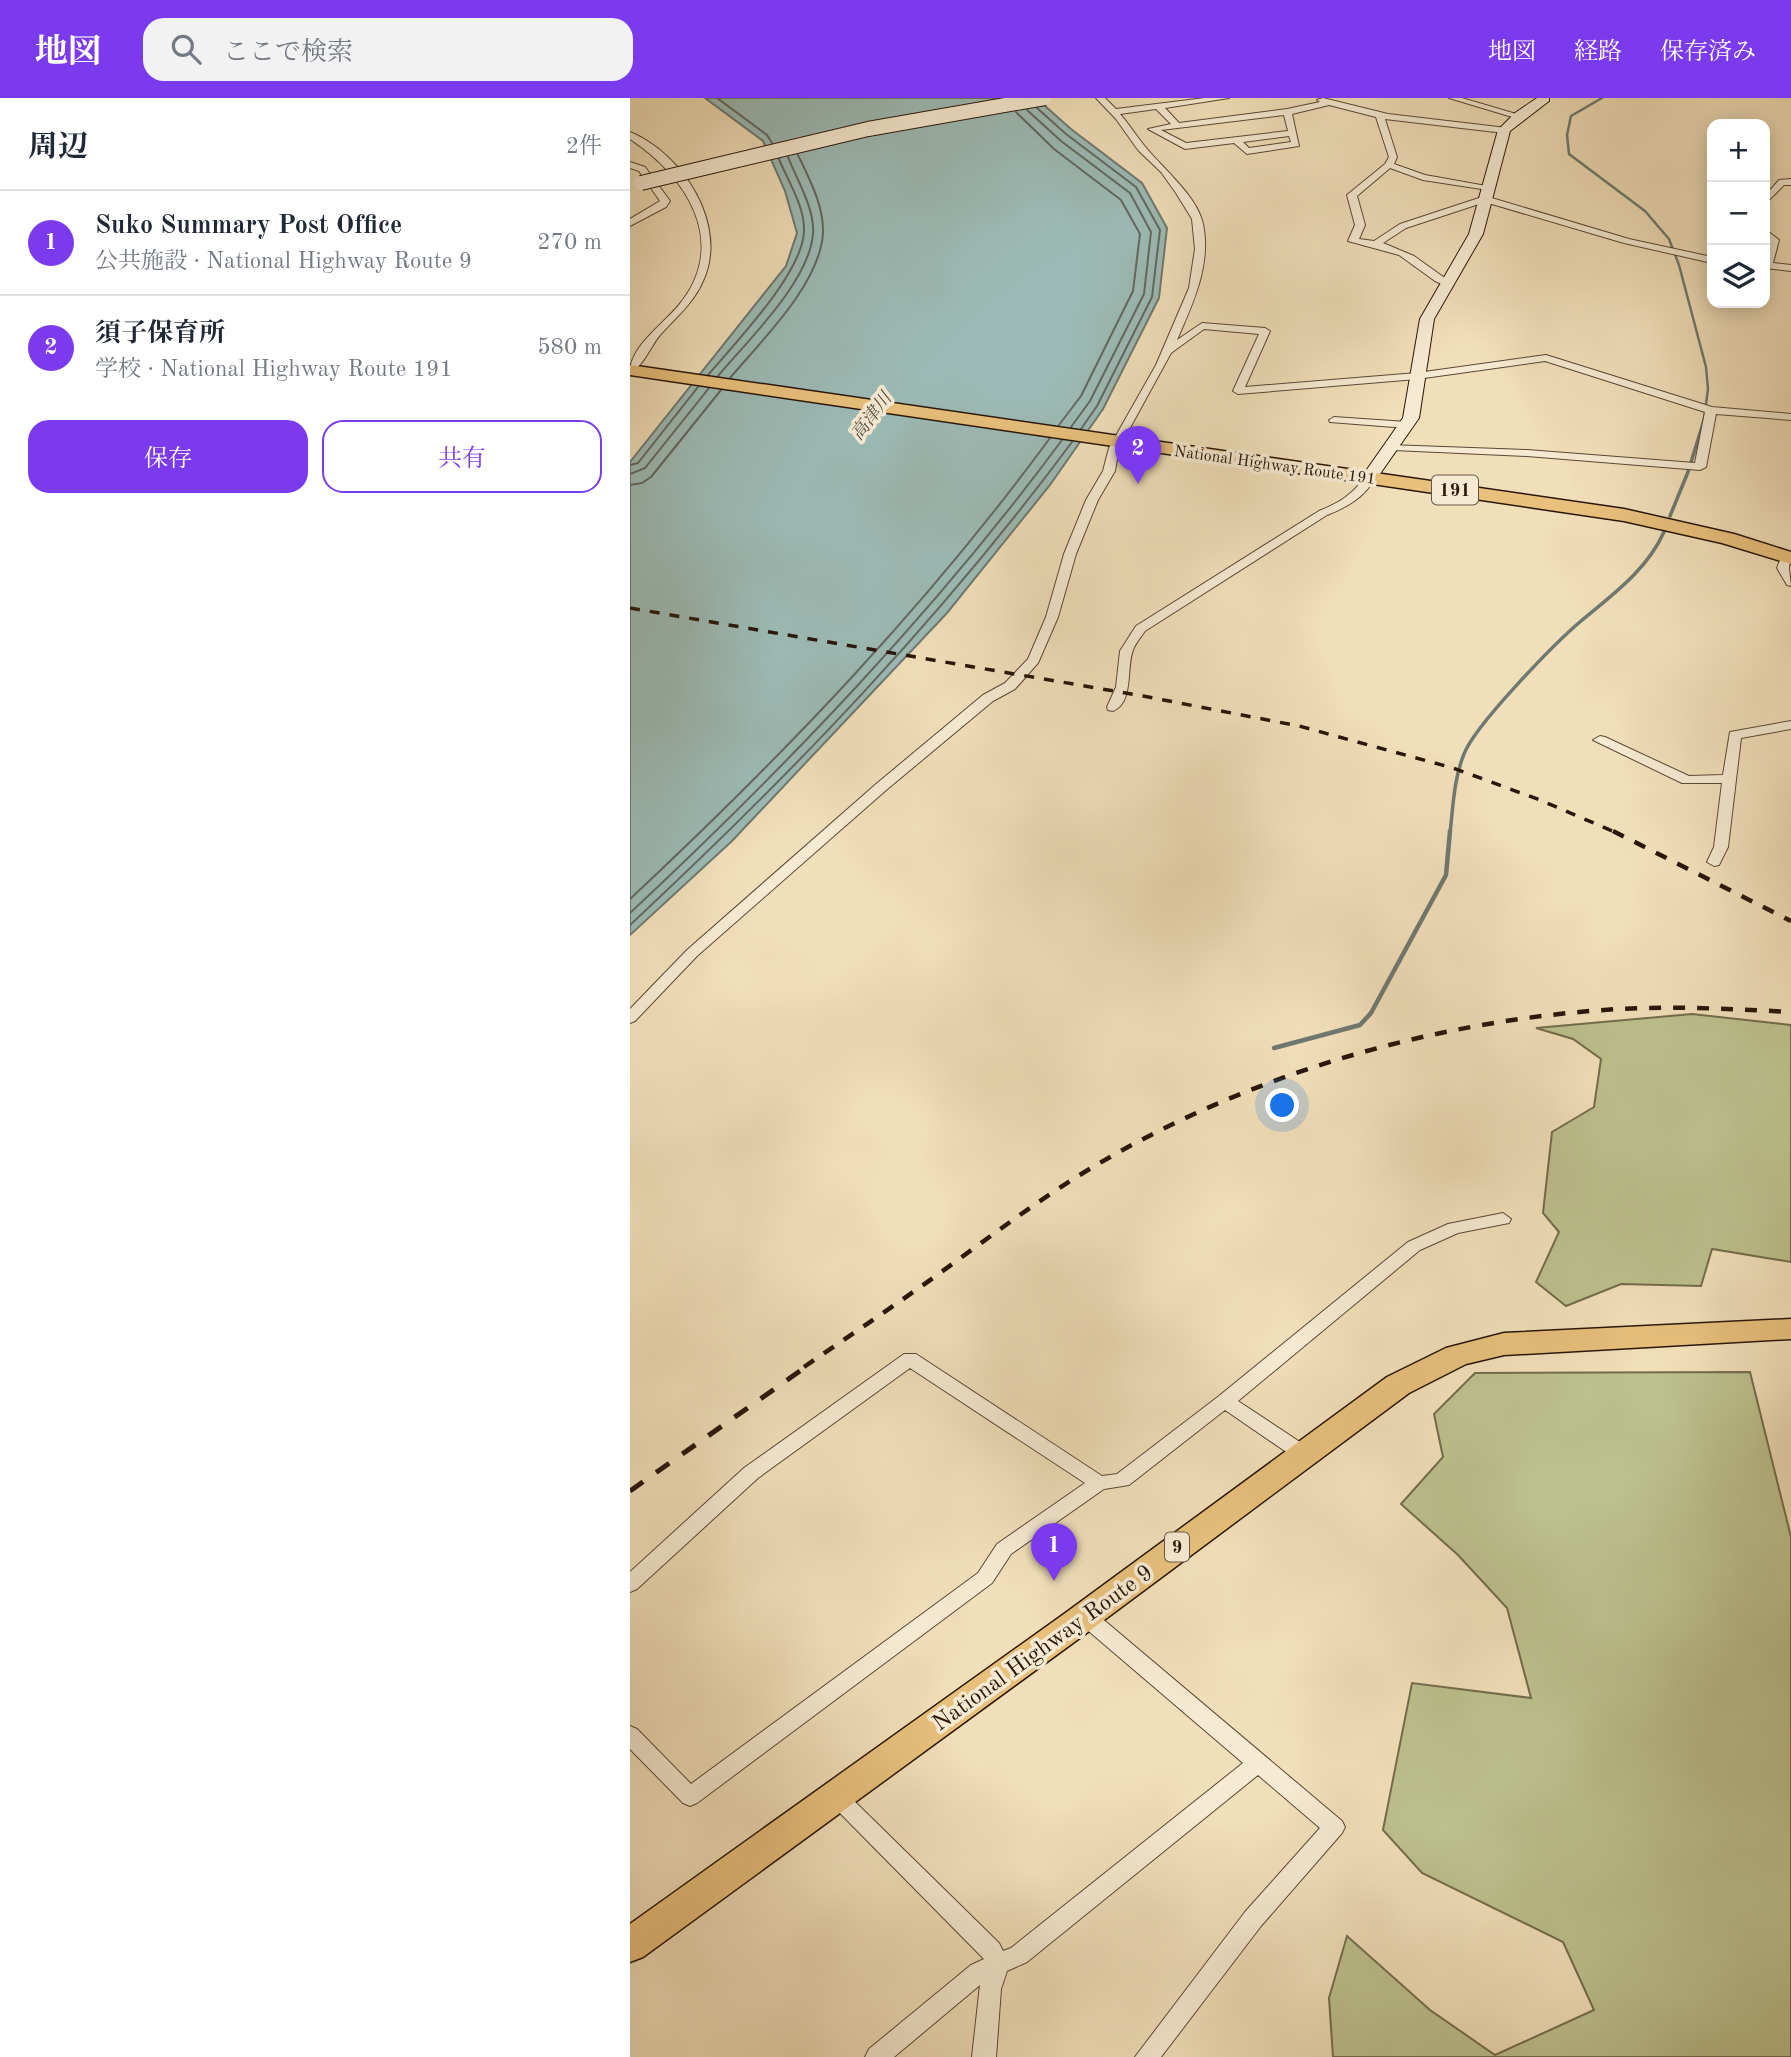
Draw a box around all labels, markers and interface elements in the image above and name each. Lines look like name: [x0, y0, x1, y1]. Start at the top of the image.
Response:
search box: [143, 18, 633, 81]
icon: search: [167, 30, 205, 68]
text: 地図: [35, 37, 101, 70]
text: ここで検索: [223, 40, 353, 66]
text: 地図: [1488, 41, 1536, 65]
text: 経路: [1574, 41, 1622, 65]
text: 保存済み: [1660, 41, 1756, 65]
map controls: [1707, 119, 1770, 308]
button: +: [1707, 119, 1770, 182]
text: 周辺: [28, 133, 88, 163]
text: 2件: [566, 135, 602, 158]
button: −: [1707, 182, 1770, 245]
text: Suko Summary Post Office: [95, 213, 402, 239]
text: 1: [44, 231, 58, 254]
text: 270 m: [537, 231, 602, 254]
button: layers: [1707, 245, 1770, 308]
text: 公共施設 · National Highway Route 9: [95, 250, 472, 273]
text: 須子保育所: [95, 321, 225, 347]
text: 2: [44, 336, 58, 359]
text: 580 m: [537, 336, 602, 359]
text: 学校 · National Highway Route 191: [95, 358, 453, 381]
water label: 高津川: [847, 387, 896, 444]
button: 保存: [28, 420, 308, 493]
button: 共有: [322, 420, 602, 493]
pin: 2: [1115, 426, 1161, 484]
street label: National Highway Route 191: [1173, 444, 1377, 488]
road number: 191: [1432, 476, 1478, 504]
your location: [1265, 1088, 1299, 1122]
pin: 1: [1031, 1523, 1077, 1581]
road number: 9: [1165, 1532, 1189, 1562]
street label: National Highway Route 9: [929, 1561, 1157, 1736]

